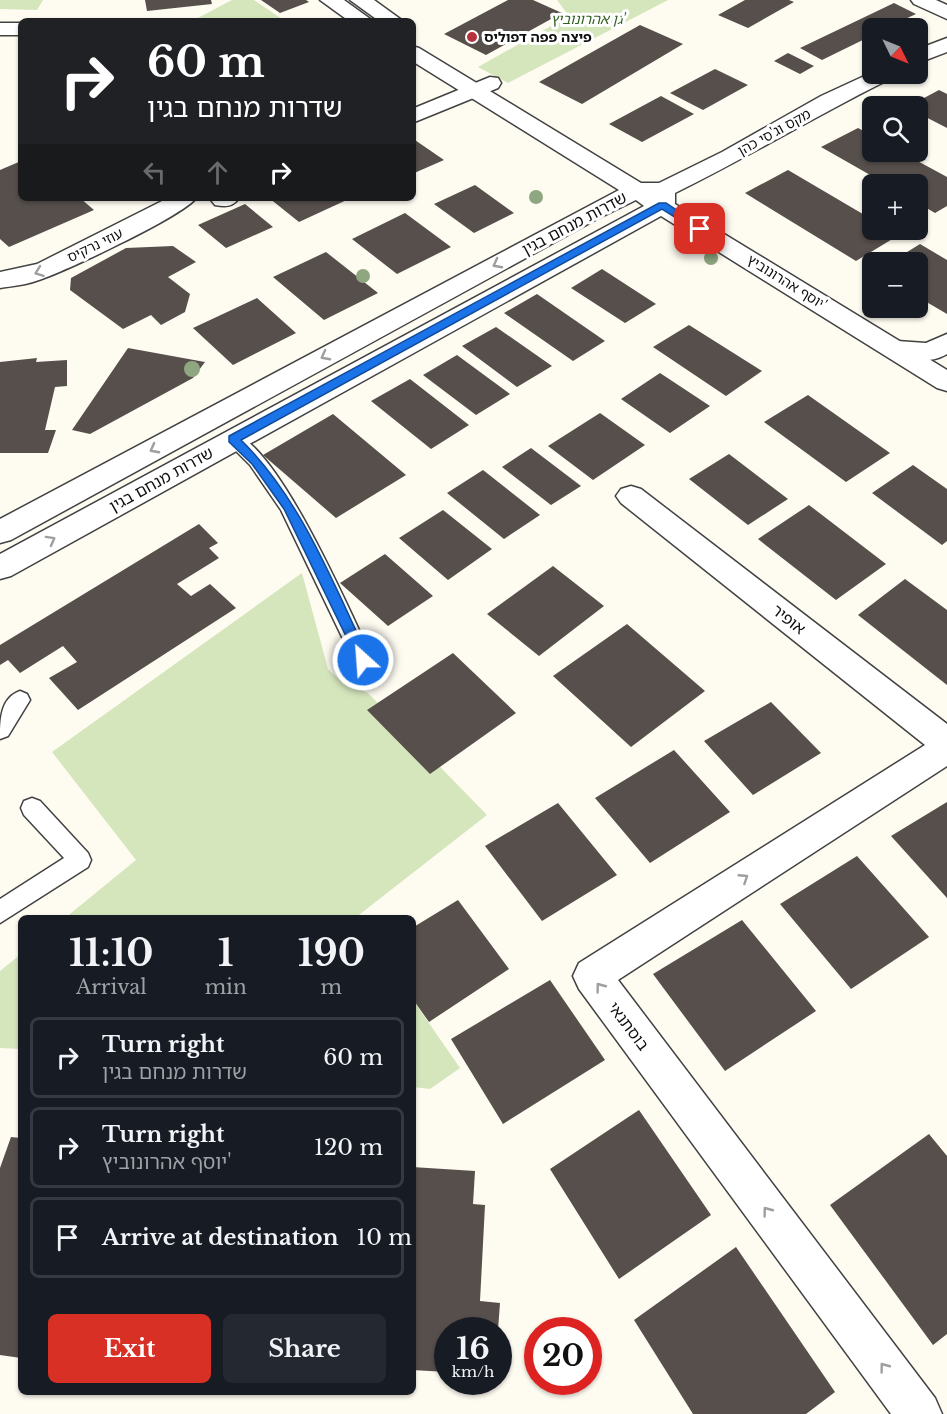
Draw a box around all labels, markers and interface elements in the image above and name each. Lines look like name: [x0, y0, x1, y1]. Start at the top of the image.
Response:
park label: גן אהרונוביץ': [551, 10, 626, 28]
north arrow: [862, 18, 928, 84]
map controls: [862, 18, 928, 318]
place label: פיצה פפה דפוליס: [484, 28, 592, 46]
marker: פיצה פפה דפוליס: [465, 30, 479, 44]
text: 60 m: [147, 36, 265, 88]
icon: right: [48, 42, 126, 120]
text: שדרות מנחם בגין: [147, 91, 343, 124]
button: search: [862, 96, 928, 162]
street label: מקס וג'סי כהן: [734, 104, 814, 160]
icon: left: [138, 156, 171, 189]
icon: ahead: [201, 156, 234, 189]
icon: right: [264, 156, 297, 189]
button: +: [862, 174, 928, 240]
street label: שדרות מנחם בגין: [518, 187, 630, 259]
pin: [674, 203, 725, 254]
icon: arrive: [683, 212, 716, 245]
street label: עוזי נרקיס: [64, 224, 126, 266]
street label: יוסף אהרונוביץ': [744, 250, 830, 314]
button: −: [862, 252, 928, 318]
one-way arrow: [493, 257, 503, 268]
one-way arrow: [34, 264, 45, 277]
one-way arrow: [321, 349, 332, 361]
street label: שדרות מנחם בגין: [105, 442, 217, 516]
one-way arrow: [149, 442, 160, 453]
one-way arrow: [45, 535, 55, 547]
street label: אופיר: [768, 600, 810, 638]
position arrow: [331, 628, 395, 692]
one-way arrow: [738, 874, 748, 886]
text: 11:10: [69, 931, 154, 976]
text: 1: [218, 931, 234, 976]
text: 190: [298, 931, 365, 976]
text: Arrival: [76, 975, 147, 999]
text: min: [205, 975, 247, 999]
text: m: [321, 975, 342, 999]
one-way arrow: [597, 983, 608, 994]
street label: בוסתנאי: [604, 998, 654, 1054]
text: Turn right: [102, 1031, 224, 1058]
icon: right: [51, 1041, 84, 1074]
text: 60 m: [323, 1044, 383, 1071]
text: שדרות מנחם בגין: [102, 1060, 247, 1084]
text: Turn right: [102, 1121, 224, 1148]
icon: right: [51, 1131, 84, 1164]
text: 120 m: [314, 1134, 383, 1161]
text: יוסף אהרונוביץ': [102, 1150, 232, 1174]
one-way arrow: [764, 1207, 775, 1218]
icon: arrive: [51, 1221, 84, 1254]
text: Arrive at destination: [102, 1224, 339, 1251]
text: 10 m: [357, 1224, 412, 1251]
button: Exit: [48, 1314, 211, 1383]
button: Share: [223, 1314, 386, 1383]
speed limit sign: 20: [524, 1317, 602, 1395]
text: 16: [456, 1330, 490, 1367]
text: km/h: [452, 1362, 494, 1381]
one-way arrow: [880, 1363, 891, 1374]

